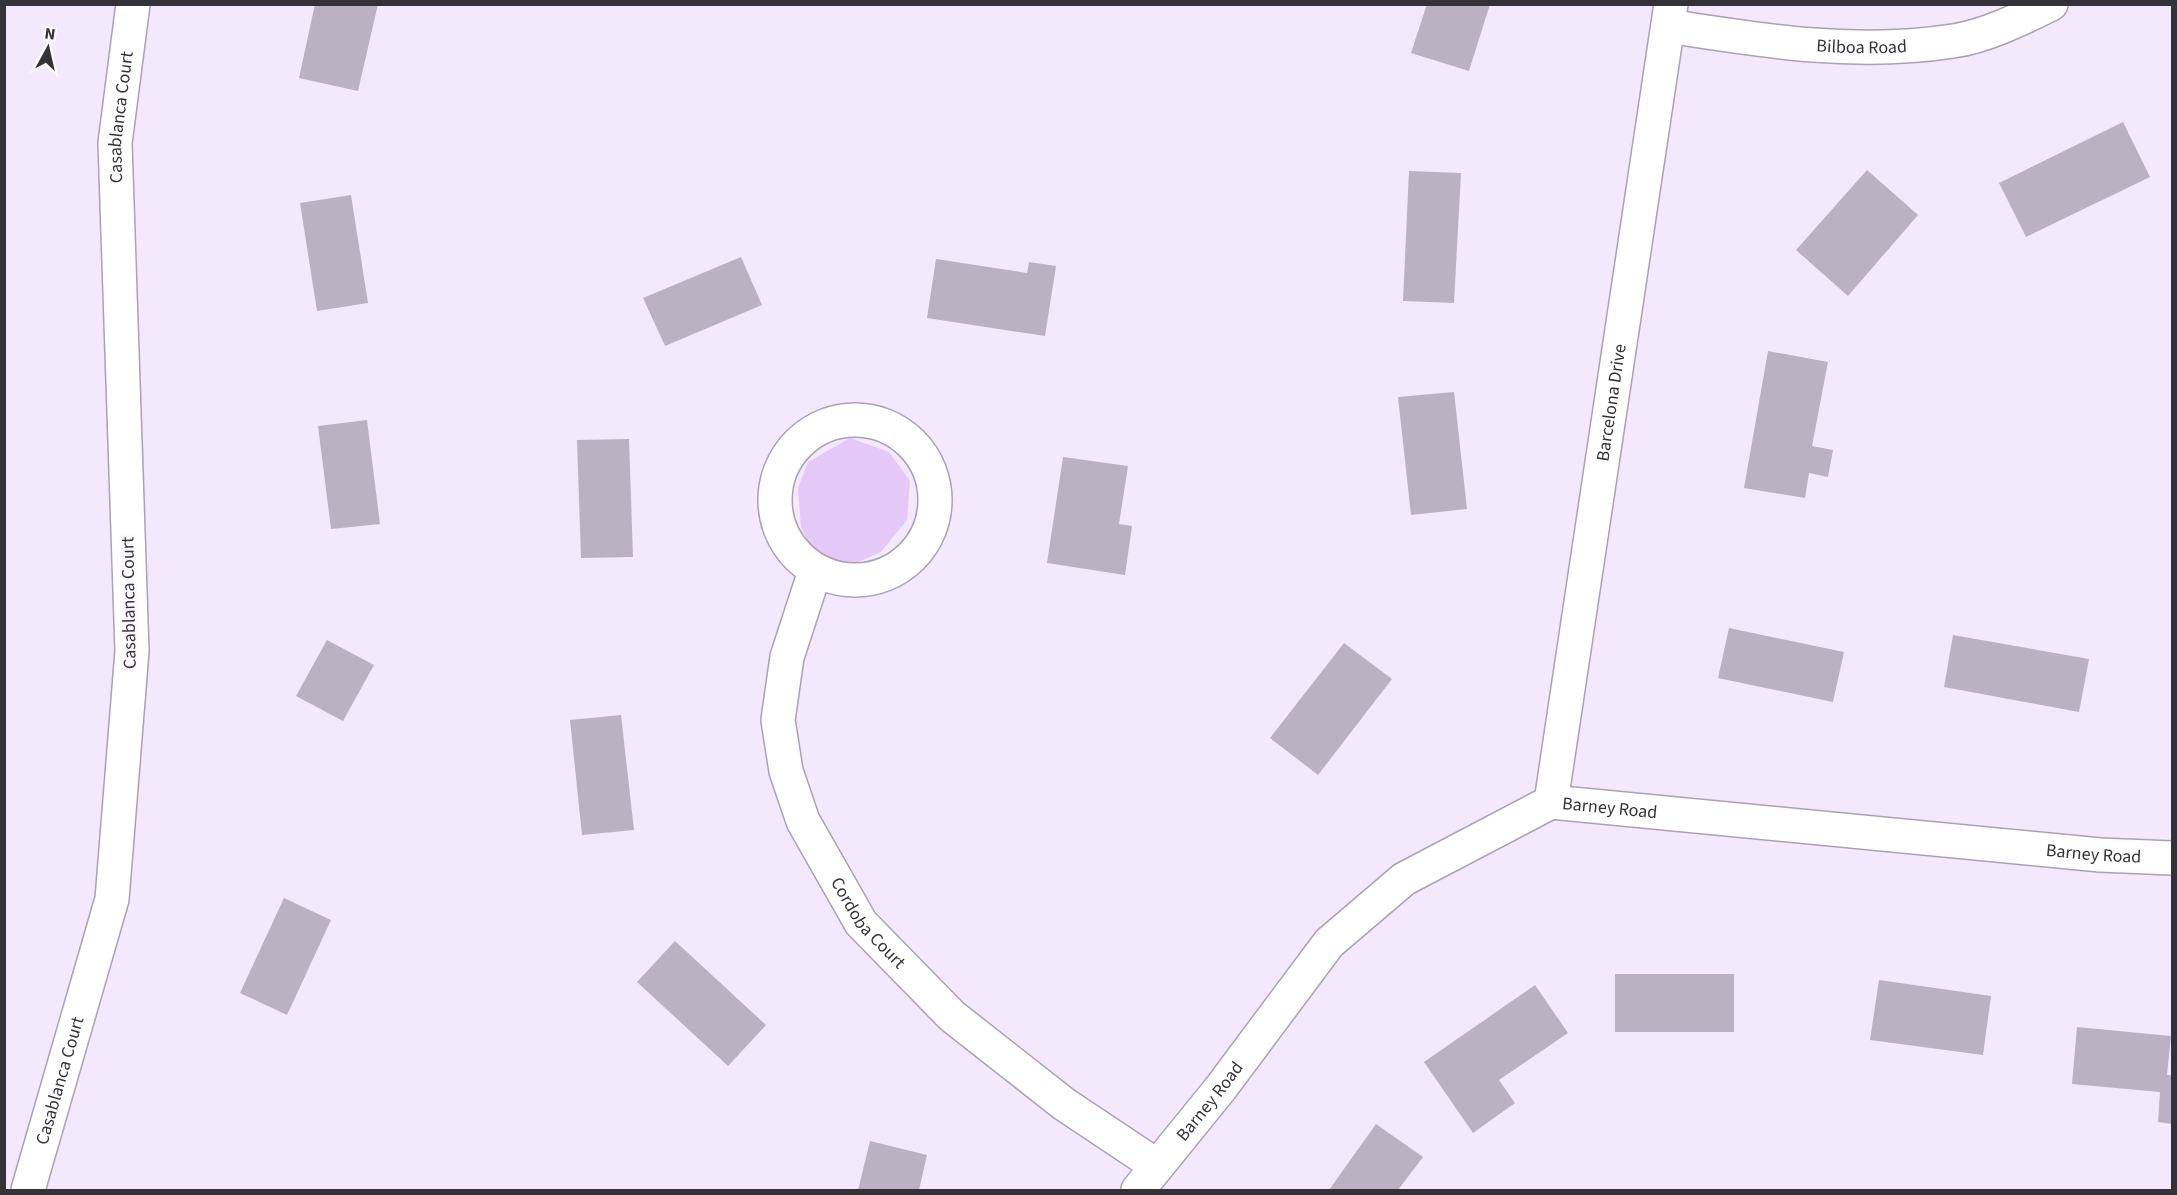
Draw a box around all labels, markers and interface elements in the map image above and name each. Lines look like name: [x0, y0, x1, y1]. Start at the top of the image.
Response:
north arrow: [18, 18, 78, 78]
text: N: [43, 23, 57, 46]
street label: Bilboa Road: [1816, 33, 1908, 60]
street label: Casablanca Court: [102, 50, 139, 184]
street label: Barcelona Drive: [1590, 342, 1632, 463]
street label: Casablanca Court: [115, 537, 143, 669]
street label: Barney Road: [1561, 791, 1659, 825]
street label: Barney Road: [2045, 837, 2142, 869]
street label: Cordoba Court: [825, 872, 911, 974]
street label: Casablanca Court: [29, 1013, 90, 1148]
street label: Barney Road: [1170, 1056, 1249, 1146]

